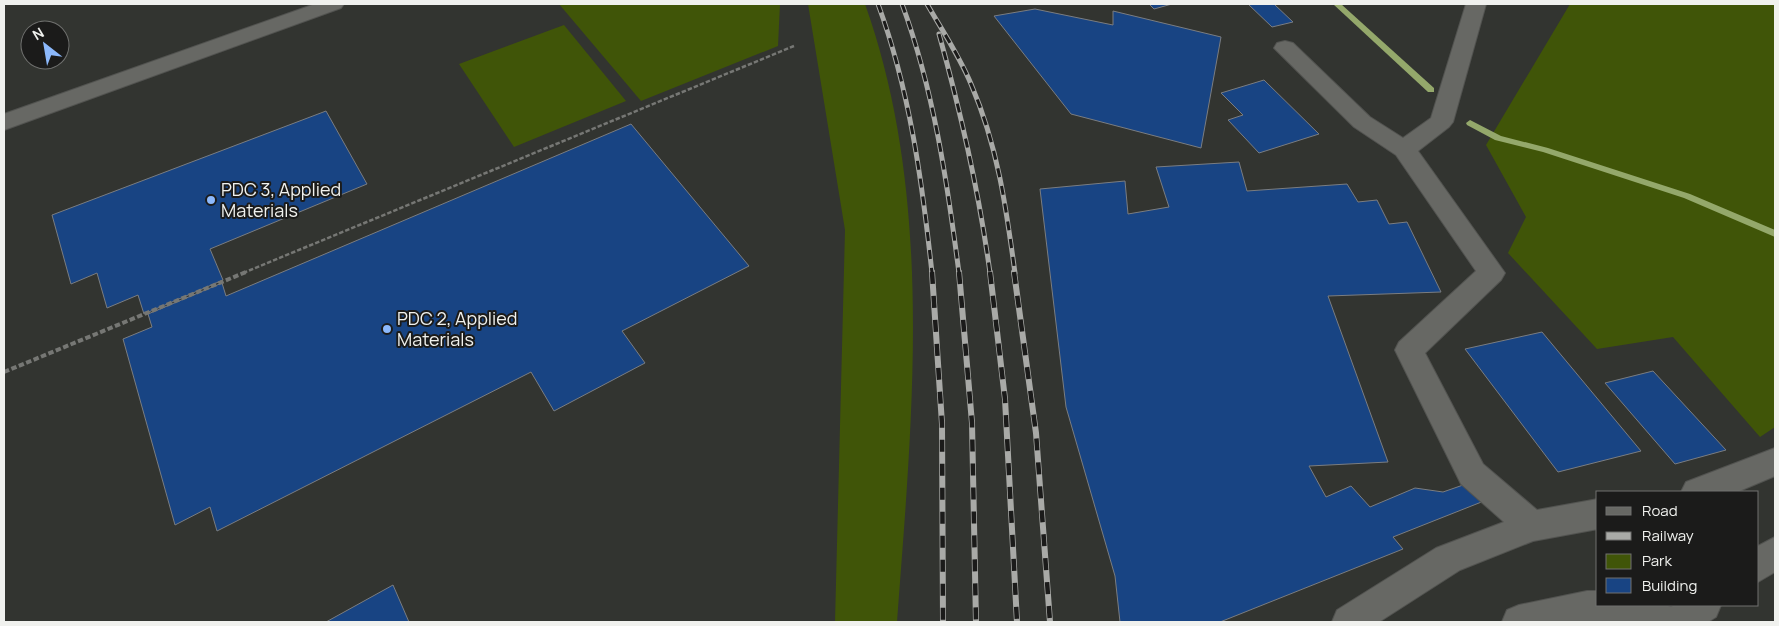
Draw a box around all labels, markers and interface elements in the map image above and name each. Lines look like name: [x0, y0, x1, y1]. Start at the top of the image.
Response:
north arrow: [20, 20, 70, 70]
text: N: [29, 23, 47, 44]
place label: PDC 3, Applied Materials: [221, 177, 341, 222]
marker: PDC 3, Applied Materials: [205, 194, 217, 206]
place label: PDC 2, Applied Materials: [397, 306, 517, 351]
marker: PDC 2, Applied Materials: [381, 323, 393, 335]
legend: [1596, 491, 1759, 606]
text: Road: [1642, 500, 1678, 521]
text: Railway: [1642, 525, 1694, 546]
text: Park: [1642, 550, 1672, 571]
text: Building: [1642, 575, 1697, 596]

